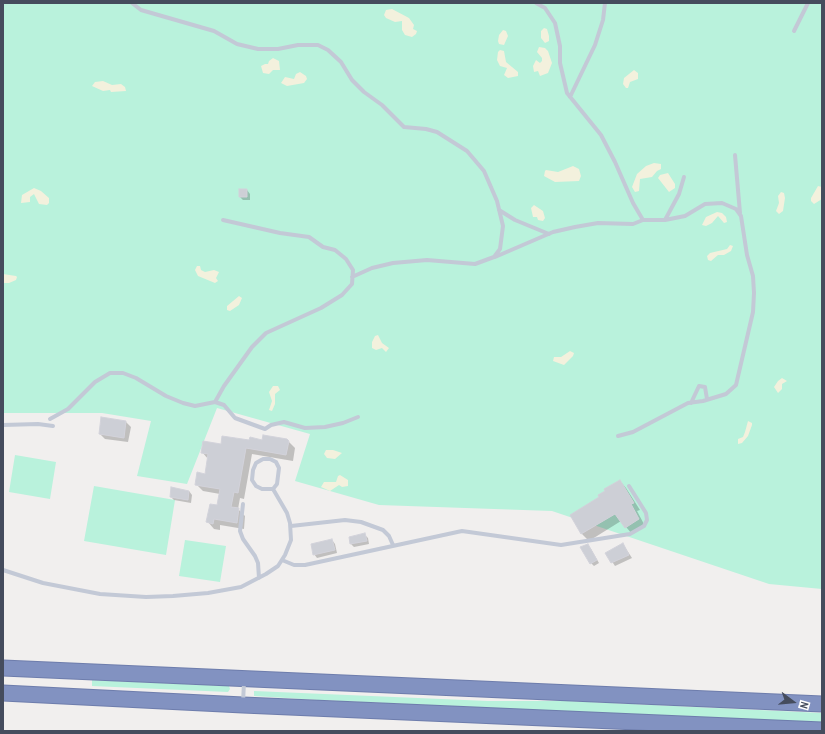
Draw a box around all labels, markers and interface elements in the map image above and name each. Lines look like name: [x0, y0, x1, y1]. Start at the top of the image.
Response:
north arrow: [773, 682, 813, 722]
text: N: [797, 700, 812, 710]

